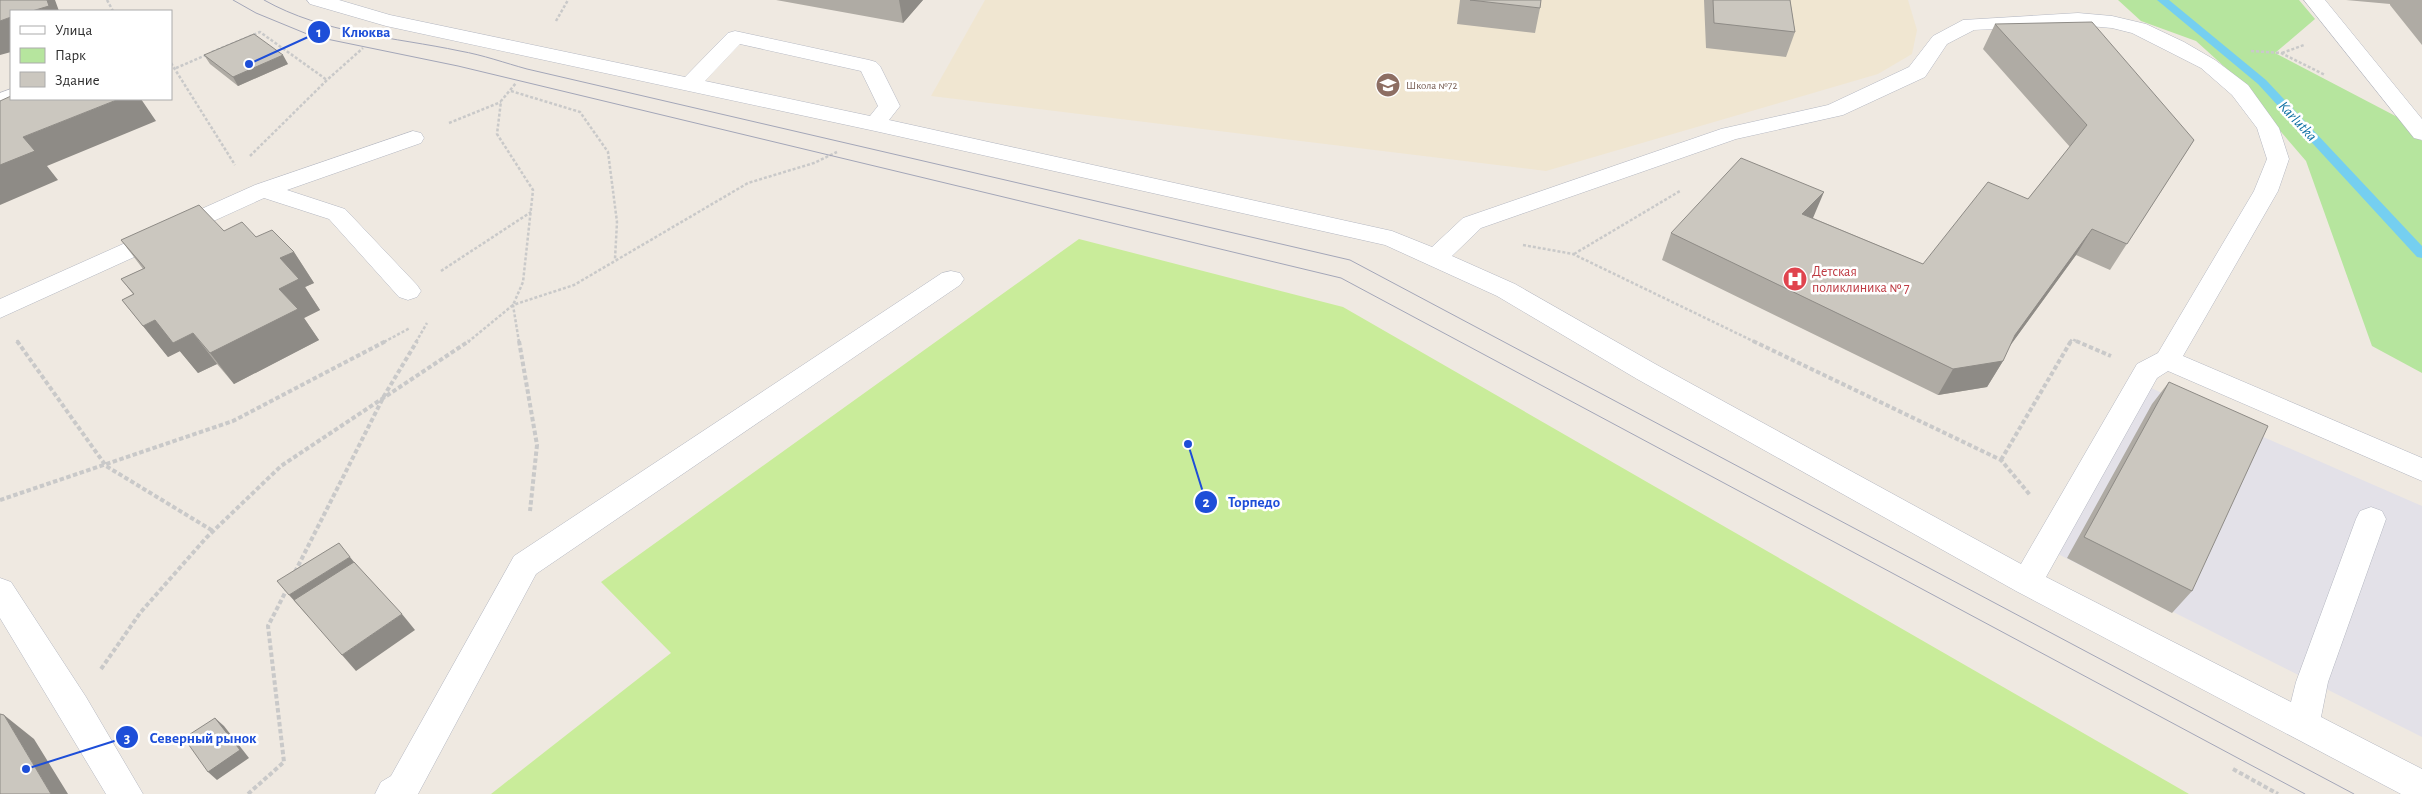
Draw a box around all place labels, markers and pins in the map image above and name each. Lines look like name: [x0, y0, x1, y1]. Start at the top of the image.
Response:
callout: Клюква: [307, 17, 401, 47]
school or university icon: Школа №72: [1375, 72, 1401, 98]
place label: Школа №72: [1406, 80, 1457, 91]
place label: Детская поликлиника № 7: [1812, 265, 1910, 295]
hospital icon: Детская поликлиника № 7: [1782, 266, 1808, 292]
callout: Торпедо: [1193, 487, 1290, 517]
callout: Северный рынок: [115, 722, 267, 752]

